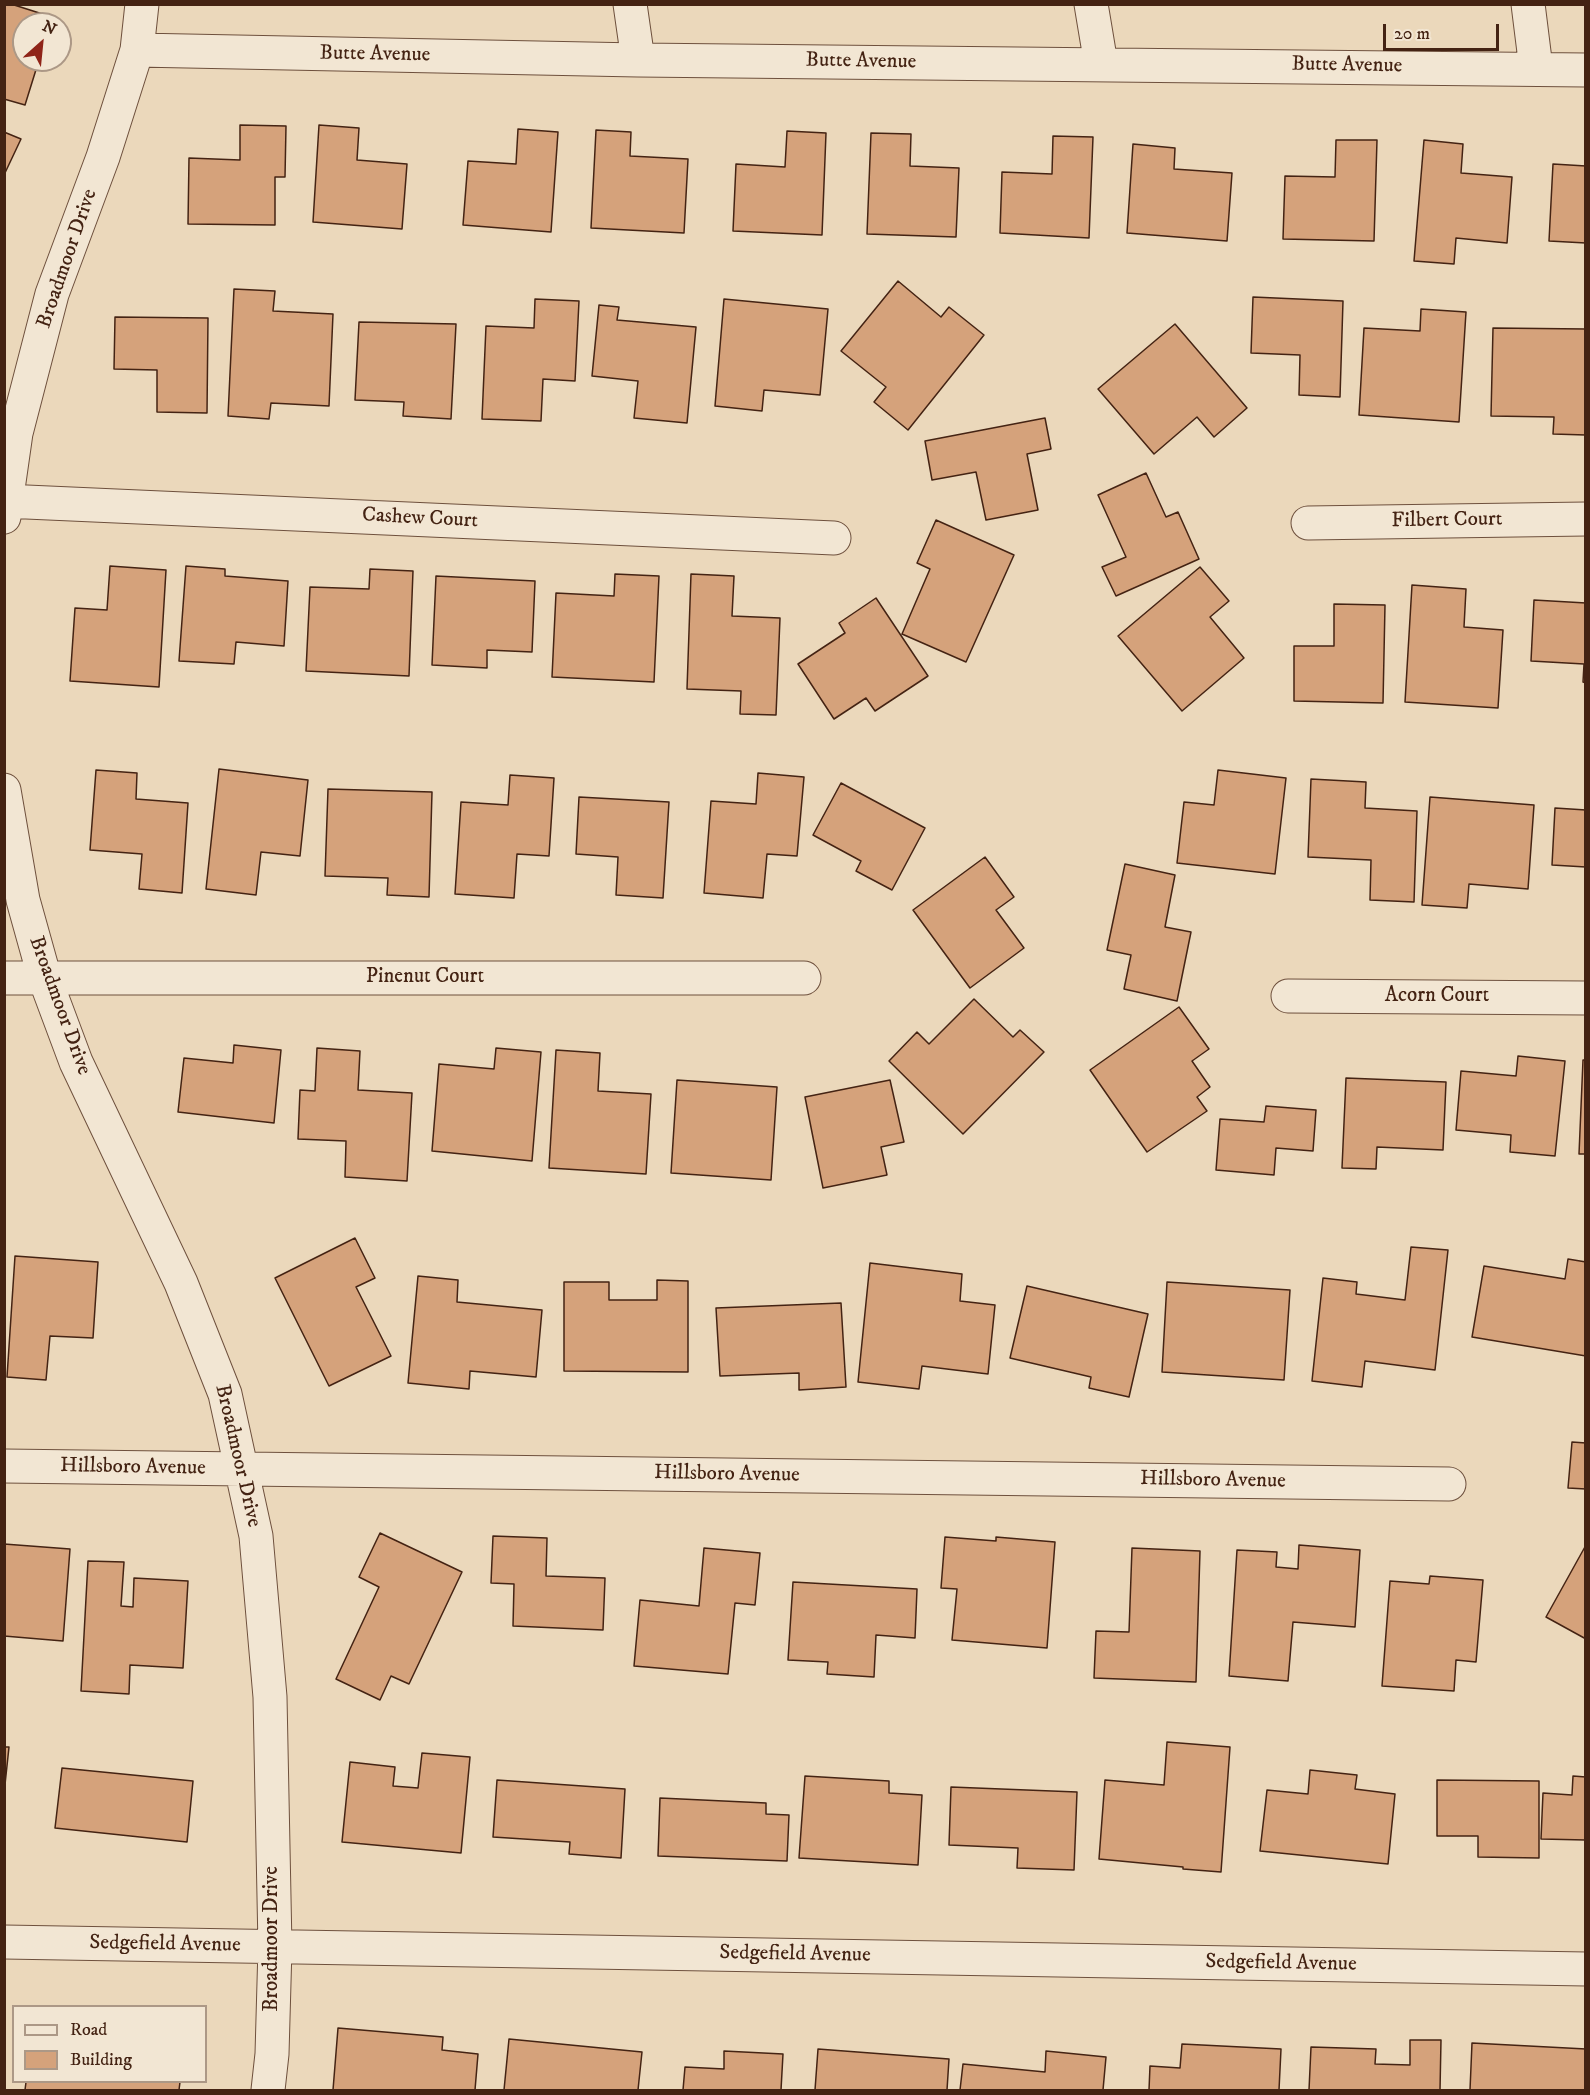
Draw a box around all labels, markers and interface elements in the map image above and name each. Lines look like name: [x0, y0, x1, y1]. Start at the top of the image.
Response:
north arrow: [12, 12, 72, 72]
scale bar: [1386, 12, 1502, 50]
text: N: [39, 16, 60, 40]
text: 20 m: [1394, 23, 1430, 45]
street label: Butte Avenue: [319, 41, 431, 69]
street label: Butte Avenue: [805, 48, 917, 76]
street label: Butte Avenue: [1291, 52, 1403, 80]
street label: Broadmoor Drive: [32, 186, 104, 332]
street label: Cashew Court: [361, 503, 479, 535]
street label: Filbert Court: [1391, 507, 1503, 535]
street label: Broadmoor Drive: [22, 933, 96, 1079]
street label: Pinenut Court: [366, 965, 484, 991]
street label: Acorn Court: [1385, 984, 1489, 1010]
street label: Broadmoor Drive: [208, 1382, 266, 1530]
street label: Hillsboro Avenue: [60, 1454, 206, 1482]
street label: Hillsboro Avenue: [654, 1461, 800, 1489]
street label: Hillsboro Avenue: [1140, 1467, 1286, 1495]
street label: Broadmoor Drive: [260, 1866, 286, 2012]
street label: Sedgefield Avenue: [89, 1931, 241, 1959]
street label: Sedgefield Avenue: [719, 1941, 871, 1969]
street label: Sedgefield Avenue: [1205, 1950, 1357, 1978]
legend: [12, 2005, 207, 2083]
text: Road: [70, 2019, 107, 2041]
text: Building: [70, 2049, 132, 2071]

